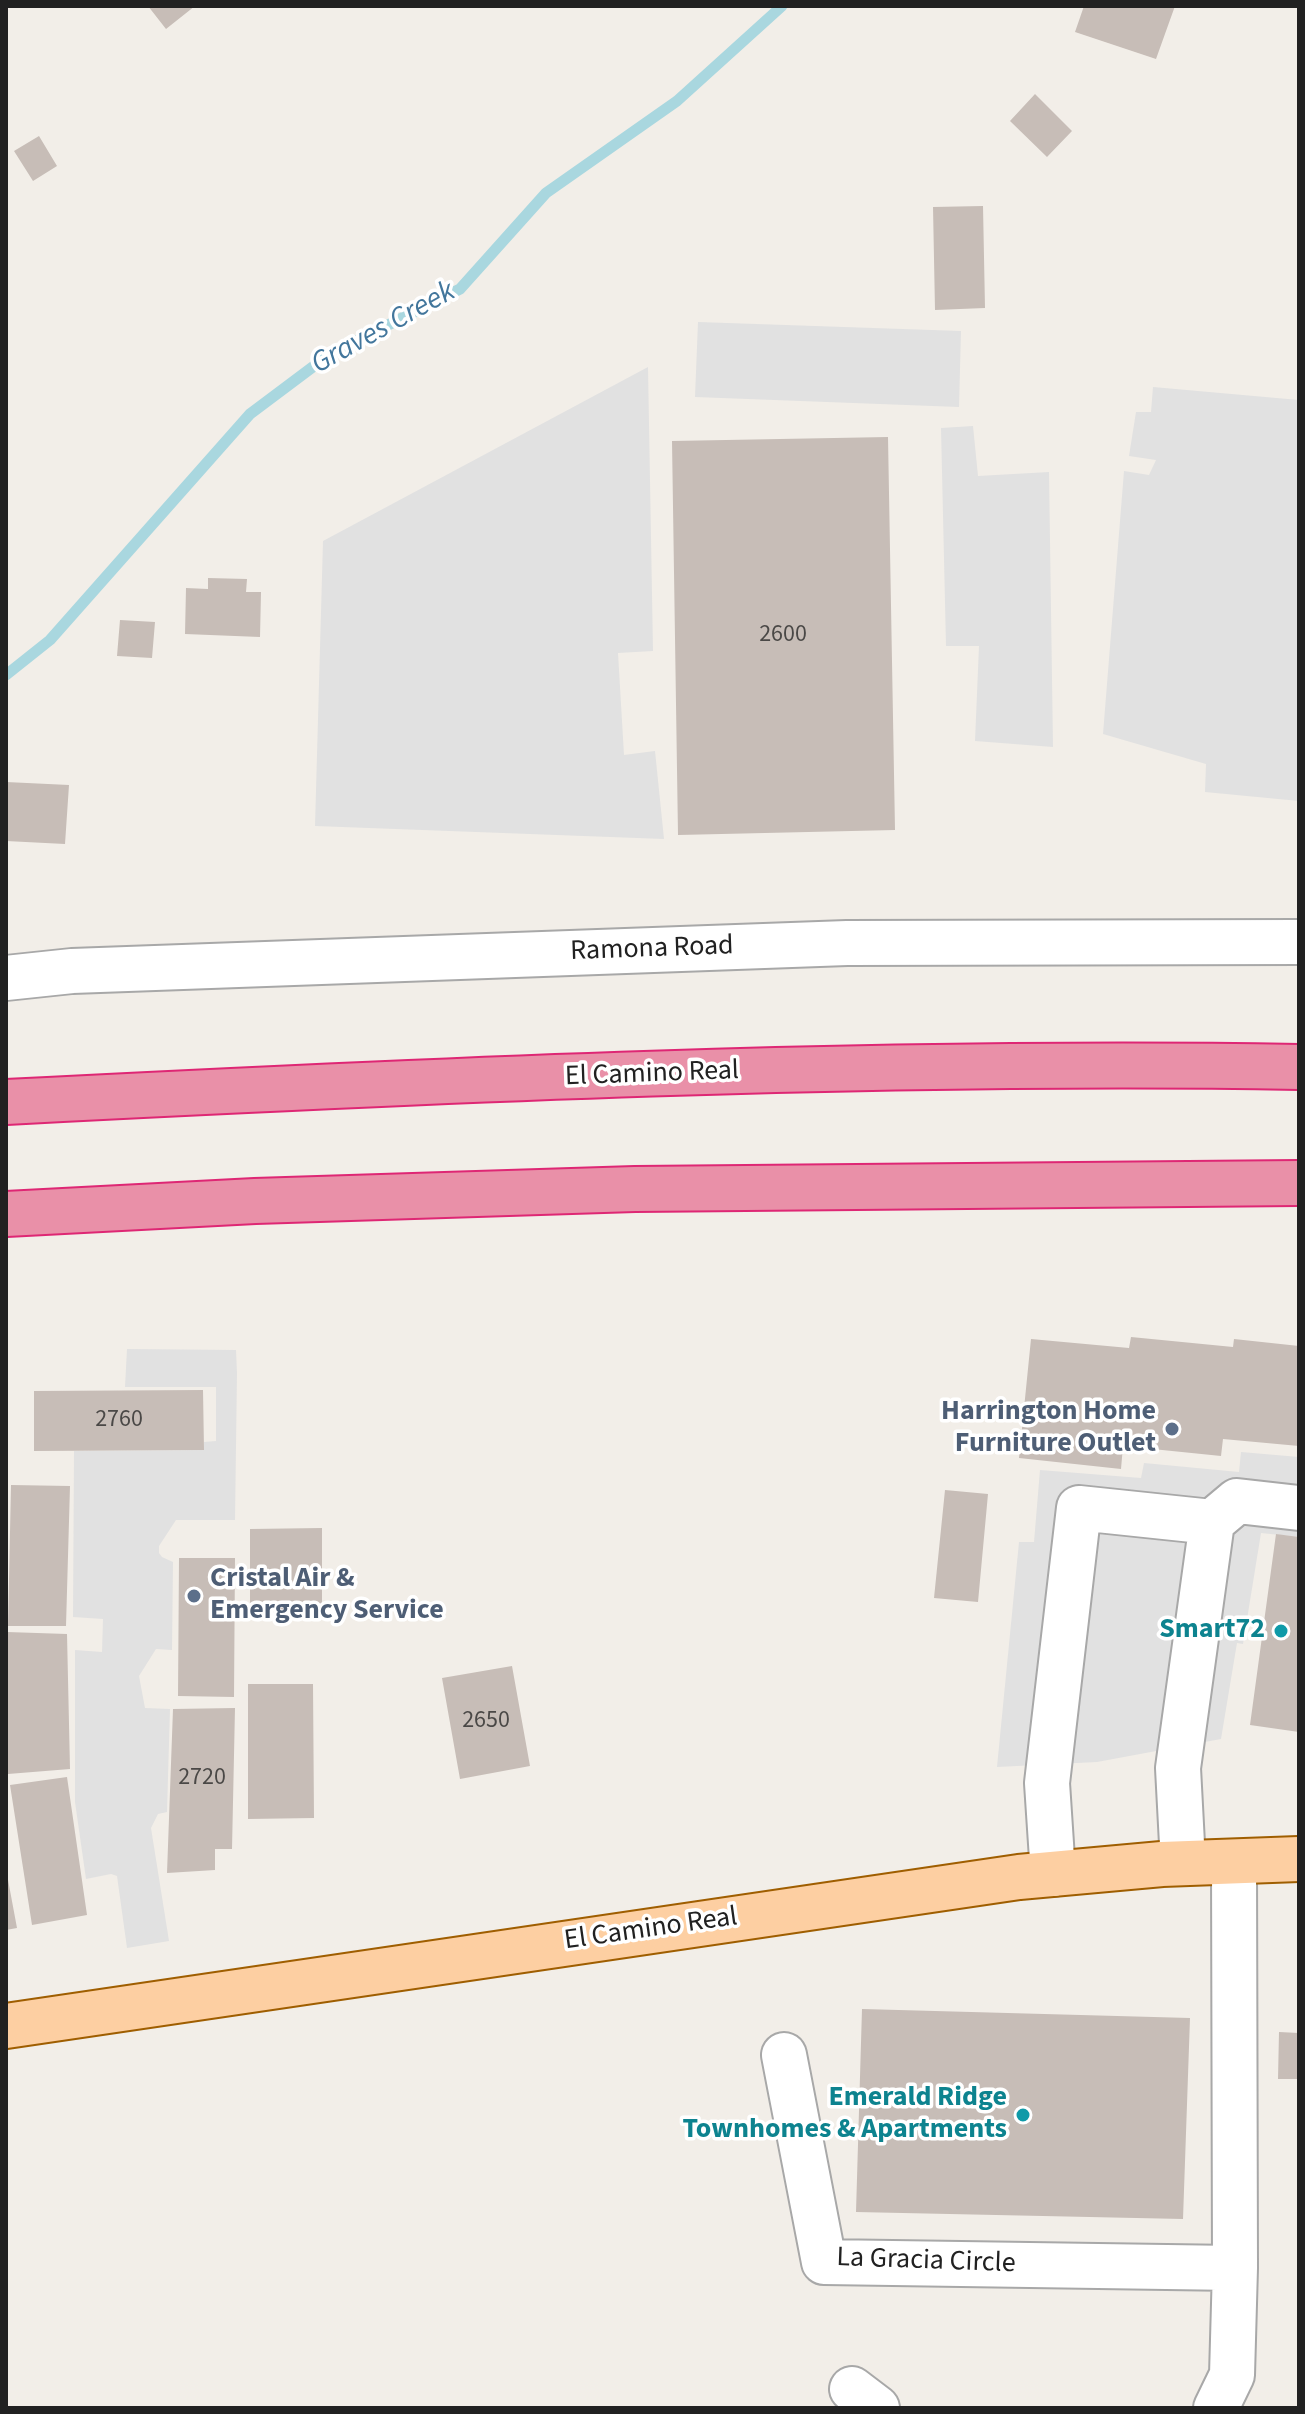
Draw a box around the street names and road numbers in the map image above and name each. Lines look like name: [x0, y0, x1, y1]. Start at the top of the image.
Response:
street label: Ramona Road: [570, 930, 734, 970]
street label: El Camino Real: [564, 1055, 740, 1095]
street label: El Camino Real: [562, 1901, 740, 1959]
street label: La Gracia Circle: [836, 2242, 1016, 2282]

